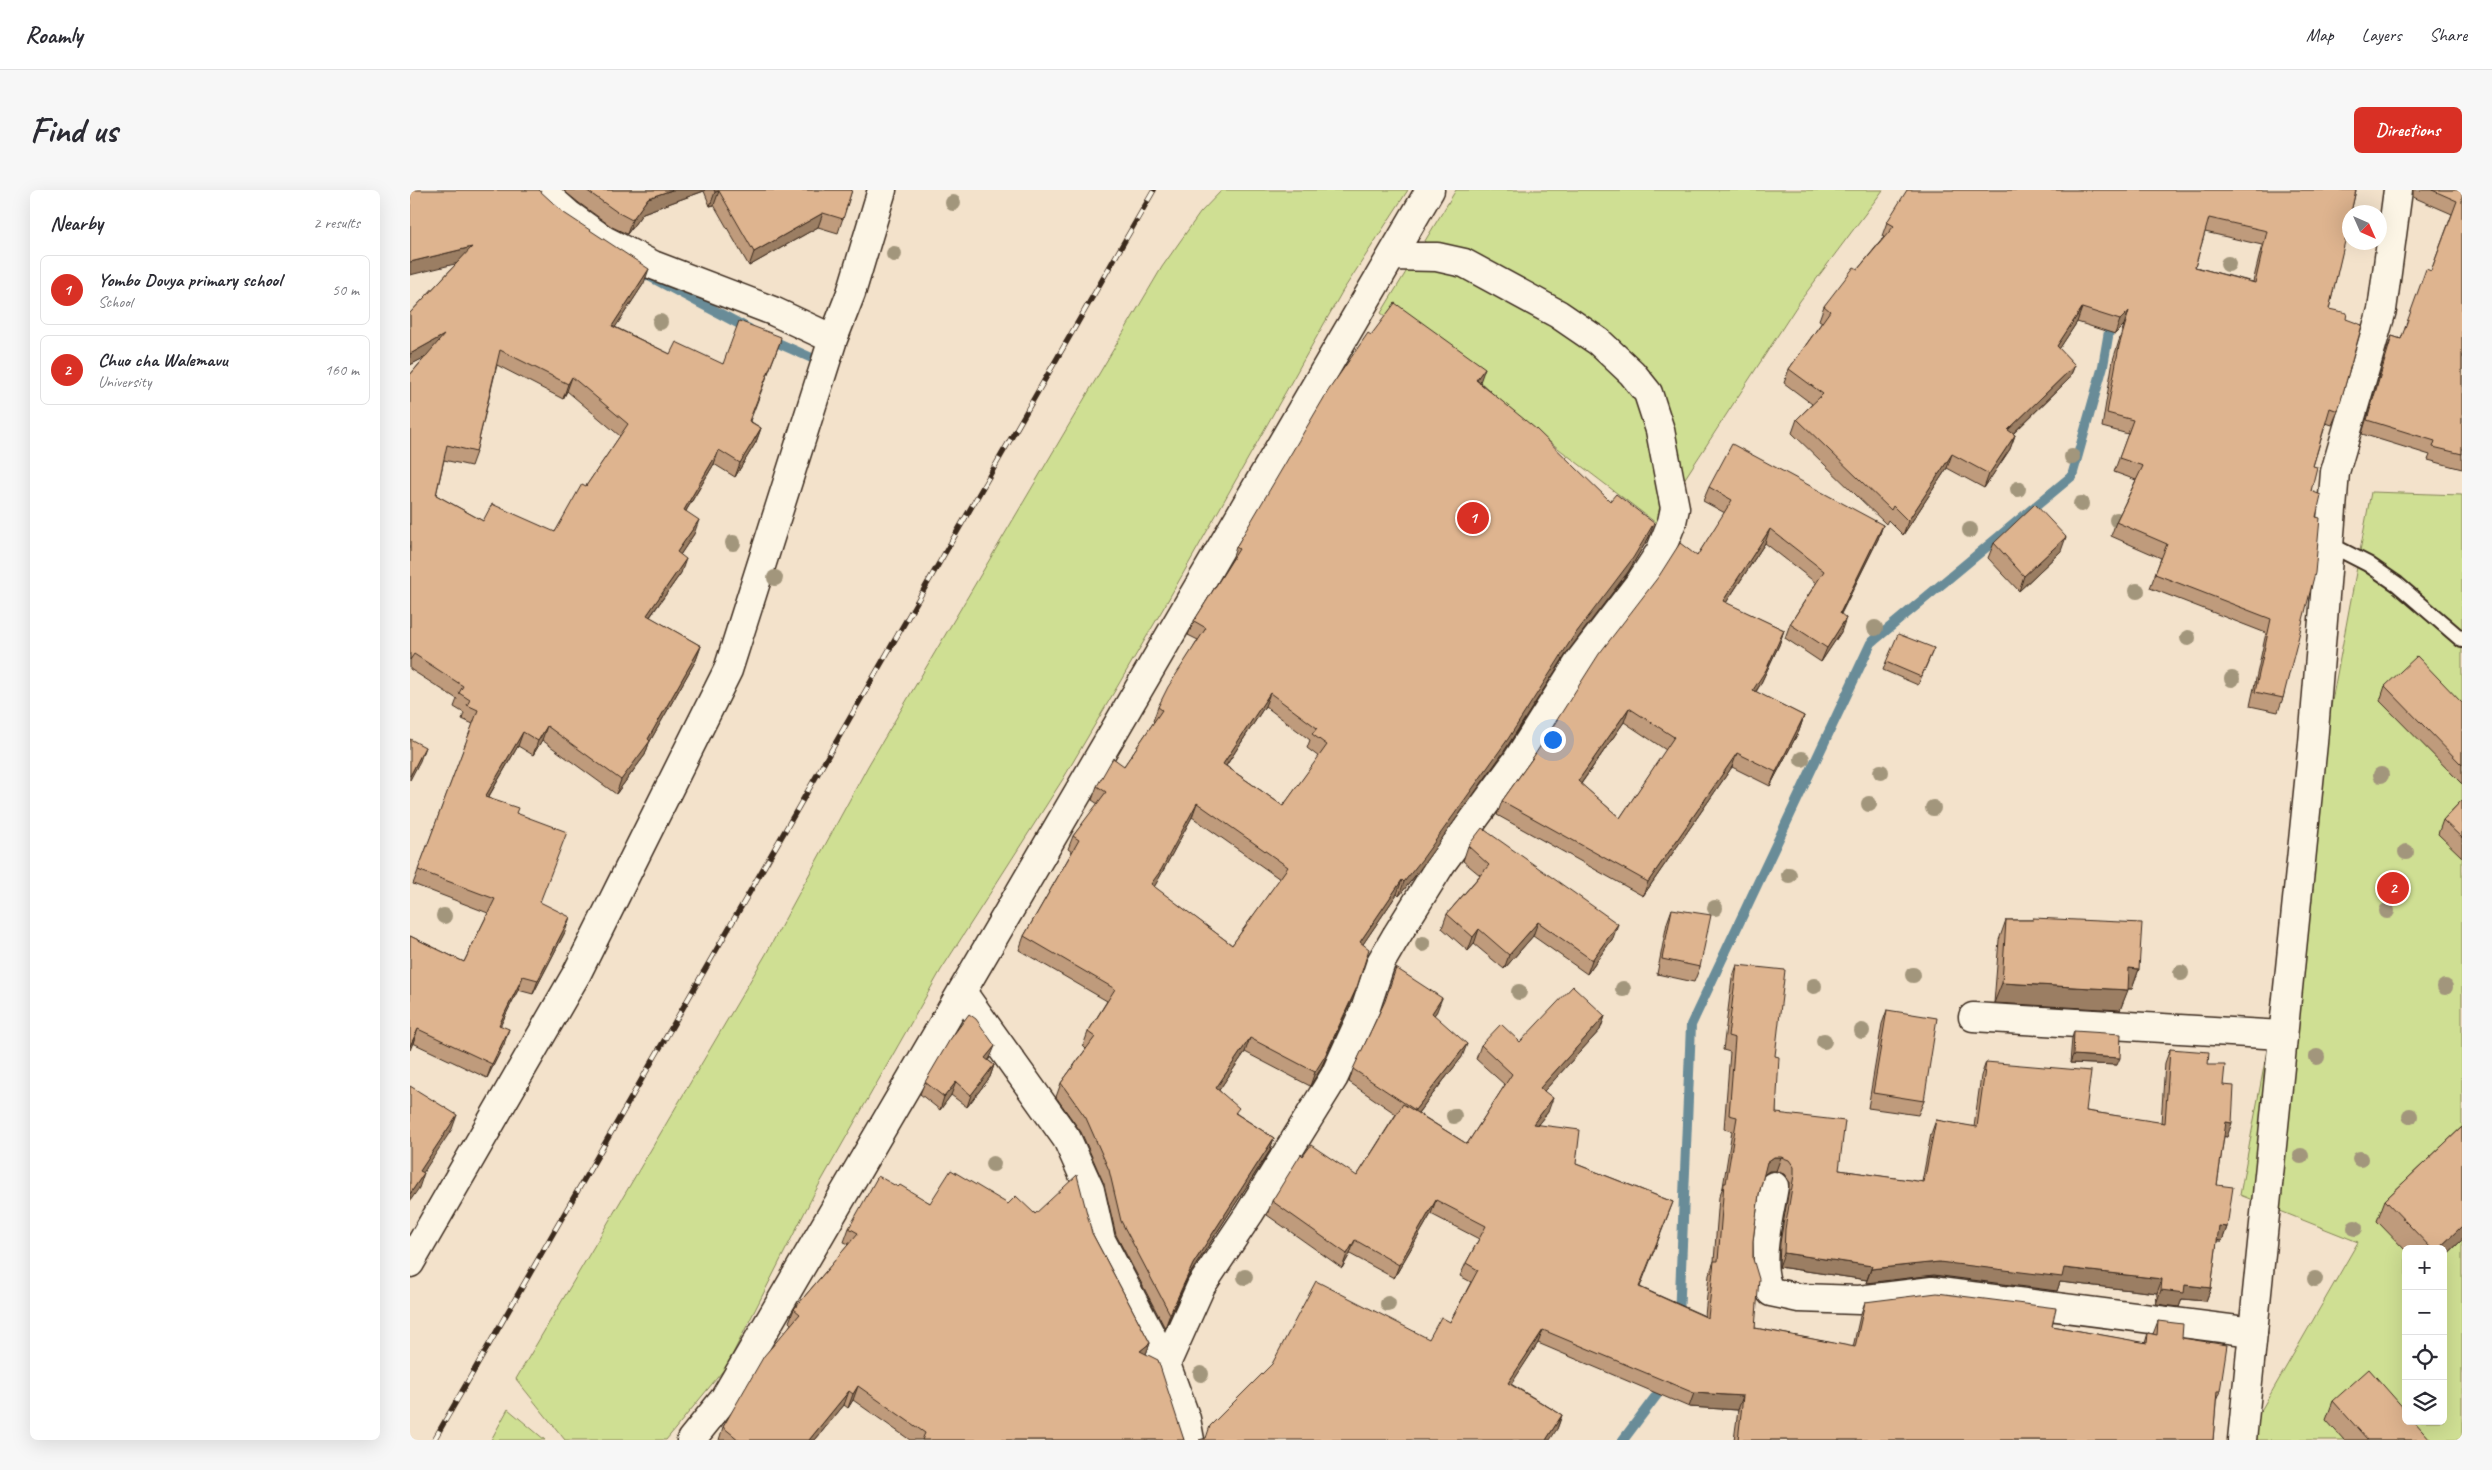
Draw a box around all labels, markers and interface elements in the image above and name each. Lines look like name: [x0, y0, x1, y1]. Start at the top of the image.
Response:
text: Roamly: [25, 20, 82, 50]
text: Map: [2306, 24, 2334, 46]
text: Layers: [2362, 24, 2401, 46]
text: Share: [2429, 24, 2467, 46]
button: Directions: [2354, 107, 2462, 153]
text: Find us: [30, 108, 117, 153]
north arrow: [2342, 205, 2387, 250]
text: Nearby: [50, 210, 103, 236]
text: 2 results: [313, 213, 360, 233]
text: Yombo Dovya primary school: [98, 268, 282, 292]
text: 1: [63, 280, 71, 300]
text: 50 m: [332, 280, 359, 300]
text: School: [98, 292, 132, 312]
text: Chuo cha Walemavu: [98, 348, 228, 372]
text: 2: [63, 360, 71, 380]
text: 160 m: [325, 360, 359, 380]
text: University: [98, 372, 151, 392]
pin: 1: [1457, 499, 1489, 537]
your location: [1540, 727, 1566, 753]
pin: 2: [2377, 869, 2409, 907]
map controls: [2402, 1245, 2447, 1425]
button: +: [2402, 1245, 2447, 1290]
button: −: [2402, 1290, 2447, 1335]
button: locate: [2402, 1335, 2447, 1380]
button: layers: [2402, 1380, 2447, 1425]

